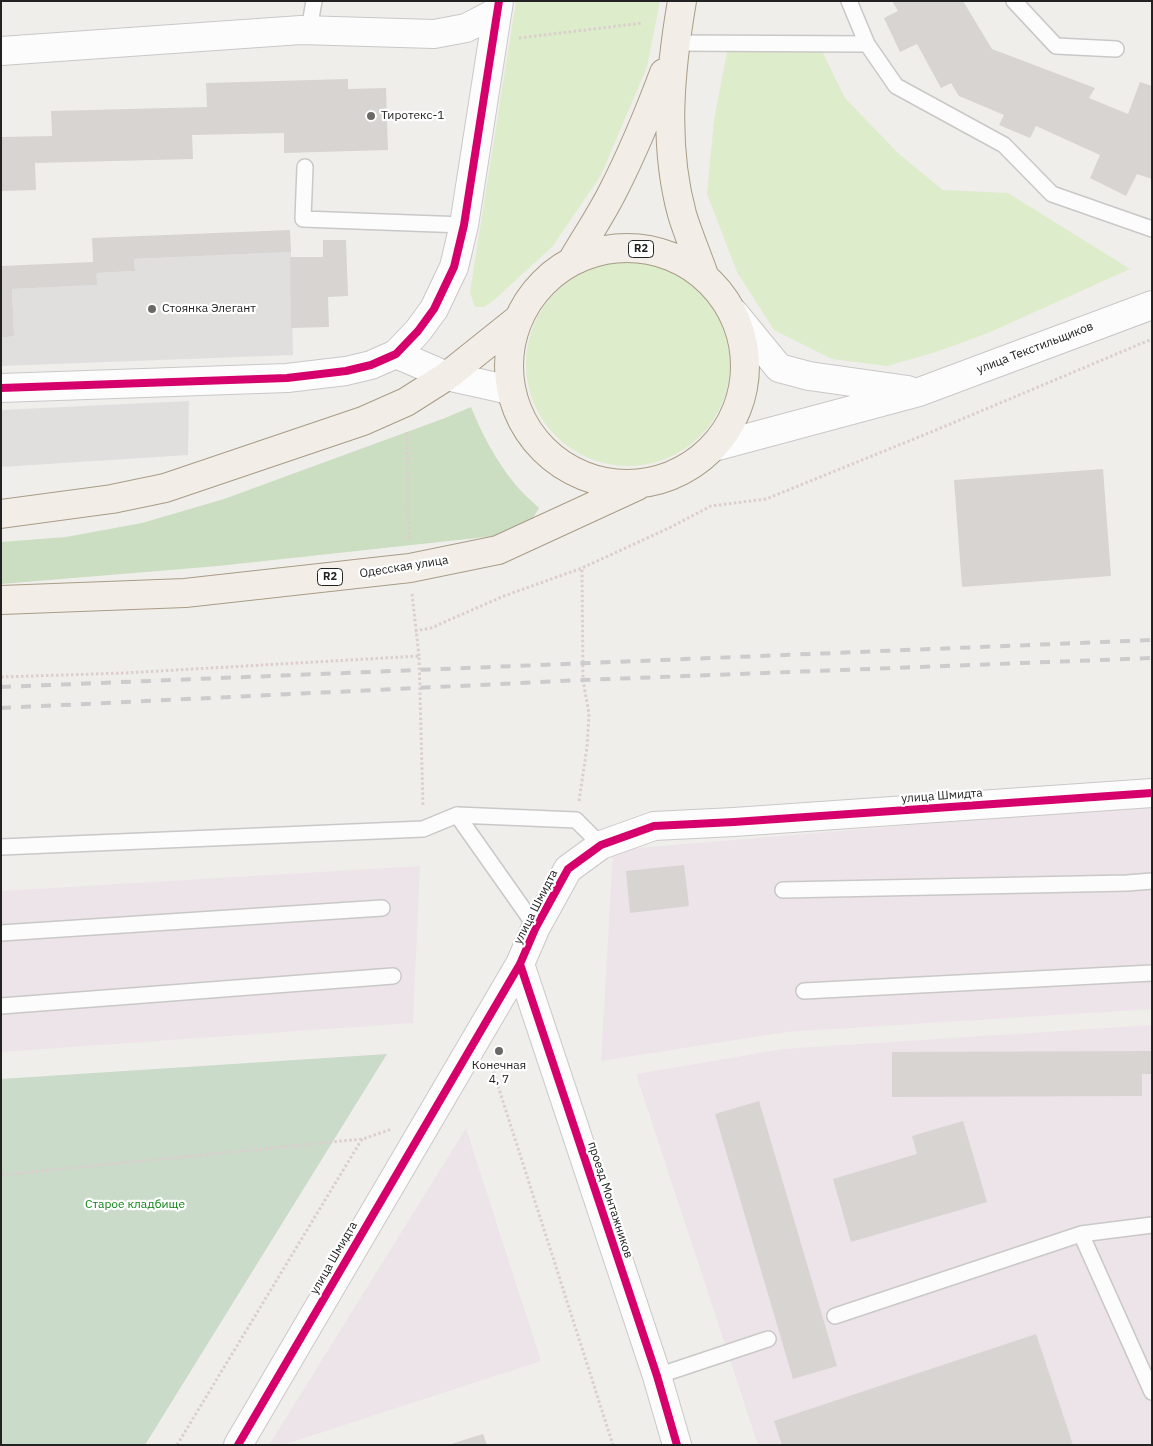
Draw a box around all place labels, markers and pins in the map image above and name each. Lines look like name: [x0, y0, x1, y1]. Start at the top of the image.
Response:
place label: Тиротекс-1: [381, 109, 444, 123]
marker: Тиротекс-1: [365, 110, 377, 122]
place label: Стоянка Элегант: [162, 302, 256, 316]
marker: Стоянка Элегант: [146, 303, 158, 315]
marker: Конечная 4, 7: [493, 1045, 505, 1057]
place label: Конечная 4, 7: [472, 1059, 526, 1087]

